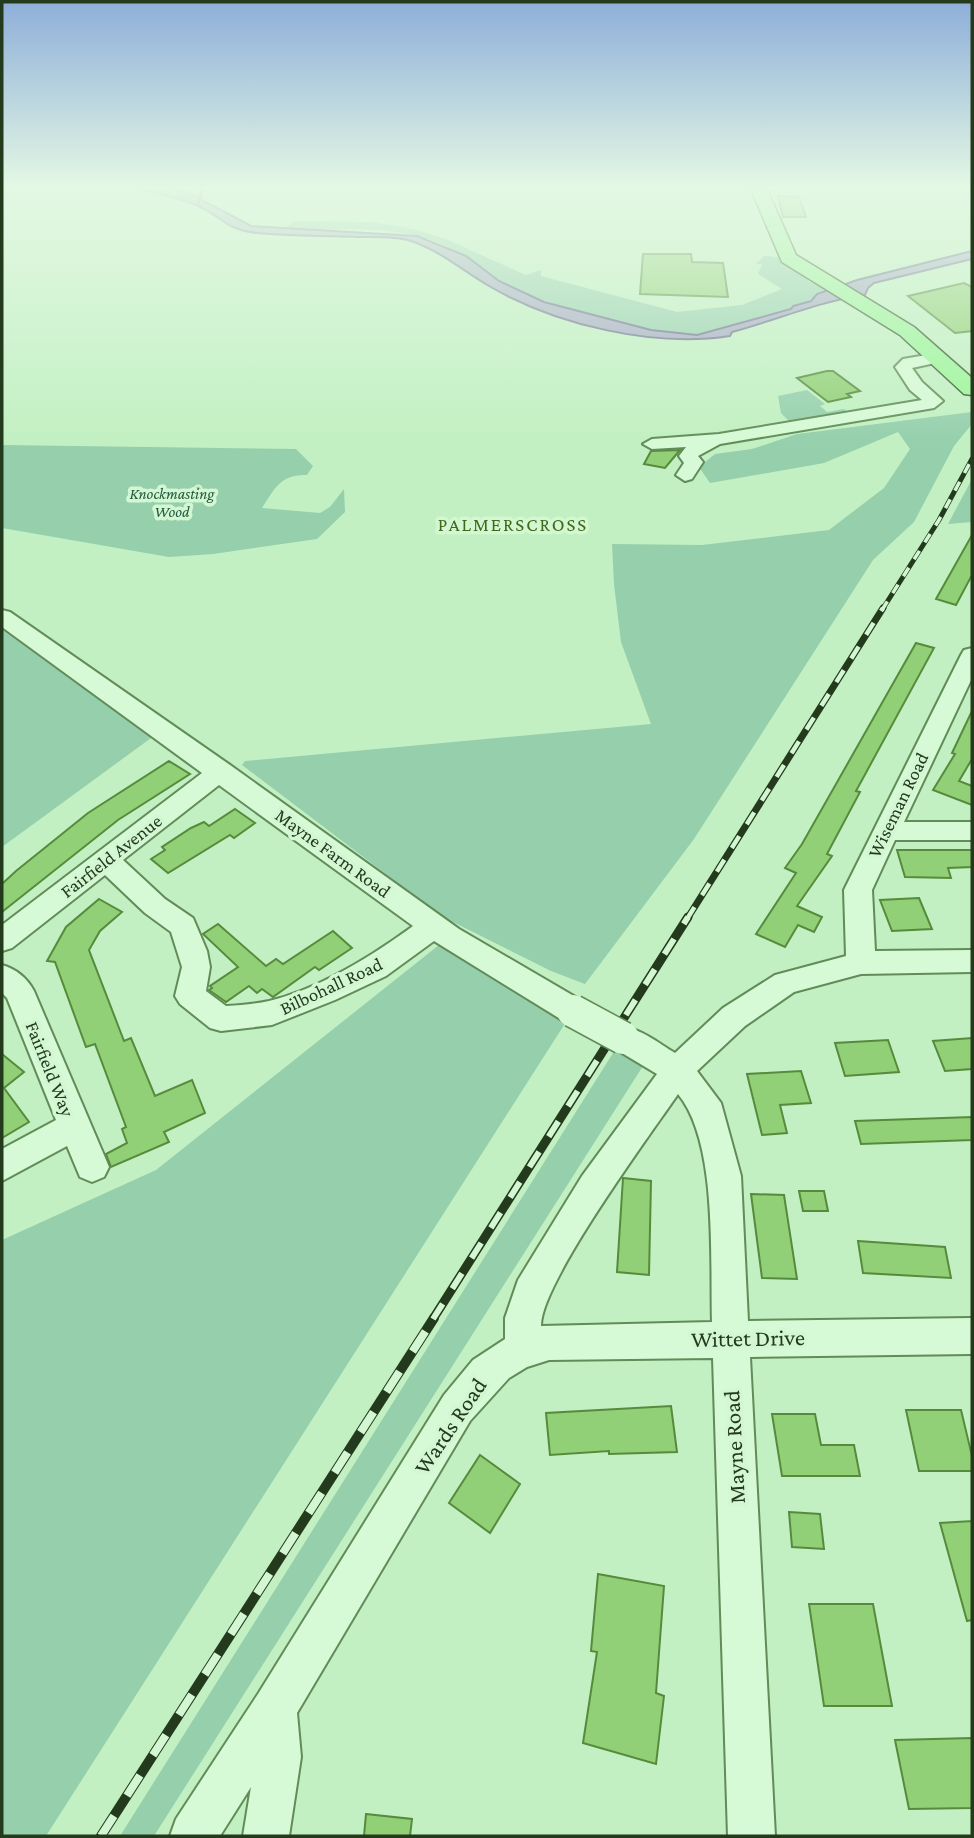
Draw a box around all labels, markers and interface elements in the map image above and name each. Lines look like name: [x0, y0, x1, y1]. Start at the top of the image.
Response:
park label: Knockmasting Wood: [130, 485, 215, 520]
district label: PALMERSCROSS: [438, 514, 588, 535]
street label: Wiseman Road: [864, 749, 932, 861]
street label: Mayne Farm Road: [271, 804, 395, 902]
street label: Fairfield Avenue: [56, 810, 166, 902]
street label: Bilbohall Road: [276, 953, 386, 1019]
street label: Fairfield Way: [21, 1018, 79, 1120]
street label: Wittet Drive: [691, 1324, 805, 1352]
street label: Wards Road: [408, 1373, 492, 1479]
street label: Mayne Road: [718, 1390, 750, 1504]

